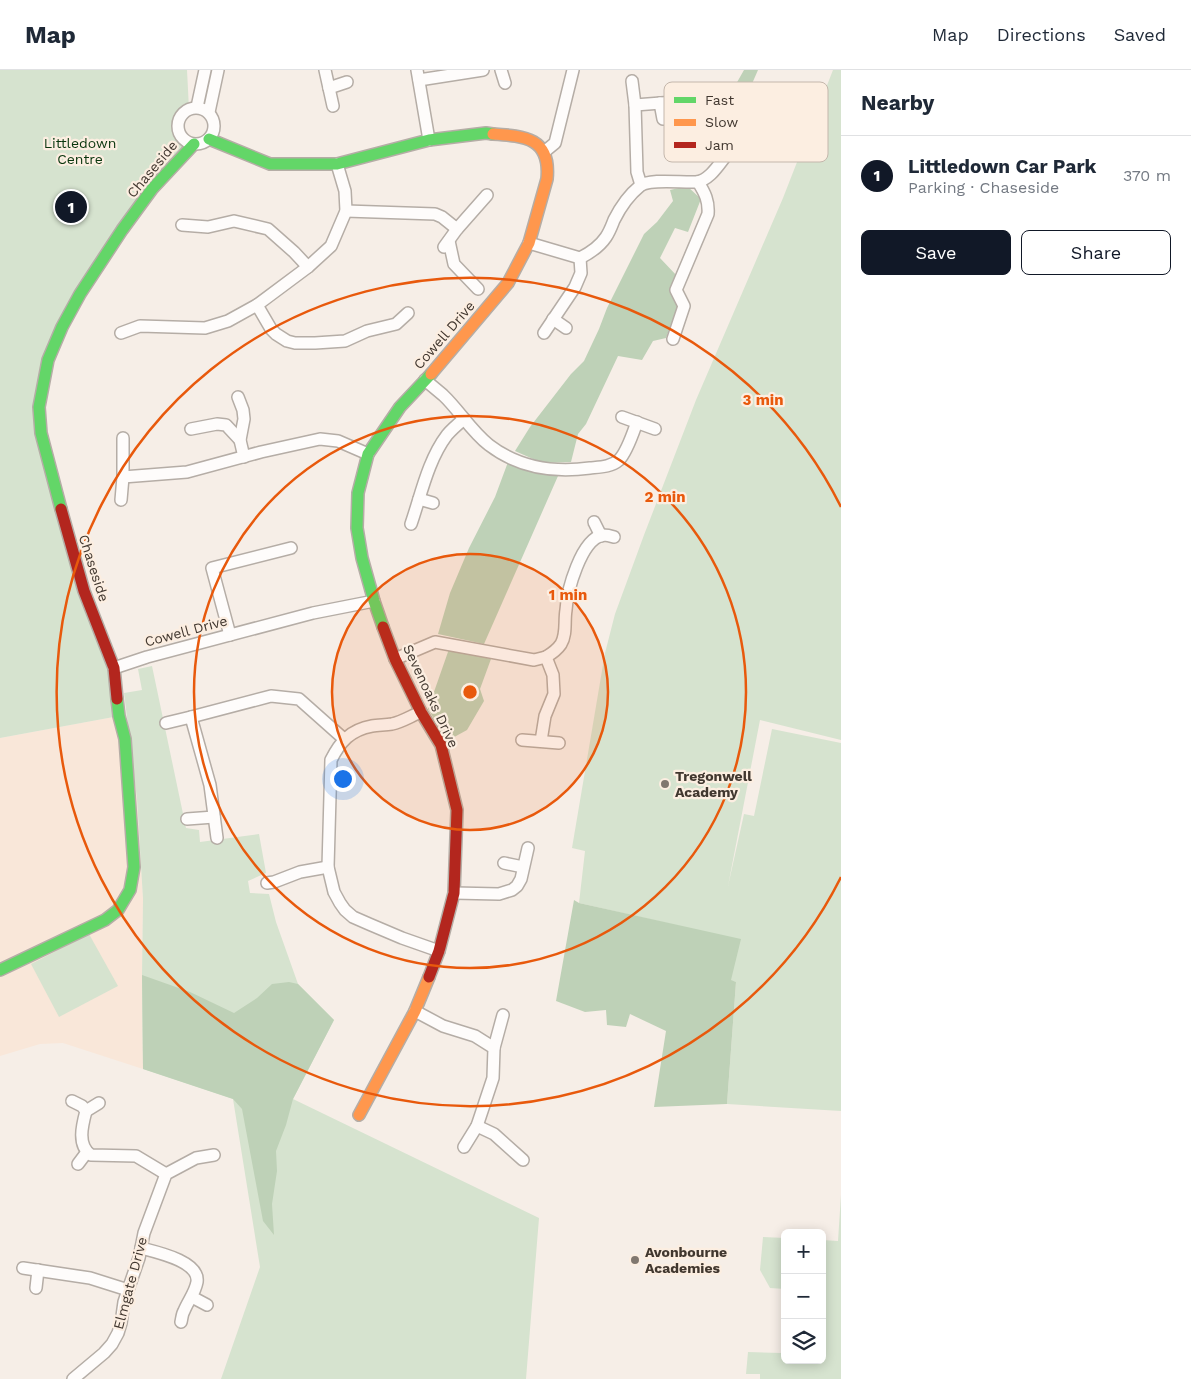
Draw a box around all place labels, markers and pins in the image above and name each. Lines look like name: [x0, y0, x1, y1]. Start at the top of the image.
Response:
pin: 1: [55, 188, 87, 226]
centre of rings: [461, 683, 479, 701]
place label: Tregonwell Academy: [675, 768, 752, 800]
marker: Tregonwell Academy: [659, 778, 671, 790]
place label: Avonbourne Academies: [645, 1244, 727, 1276]
marker: Avonbourne Academies: [629, 1254, 641, 1266]

